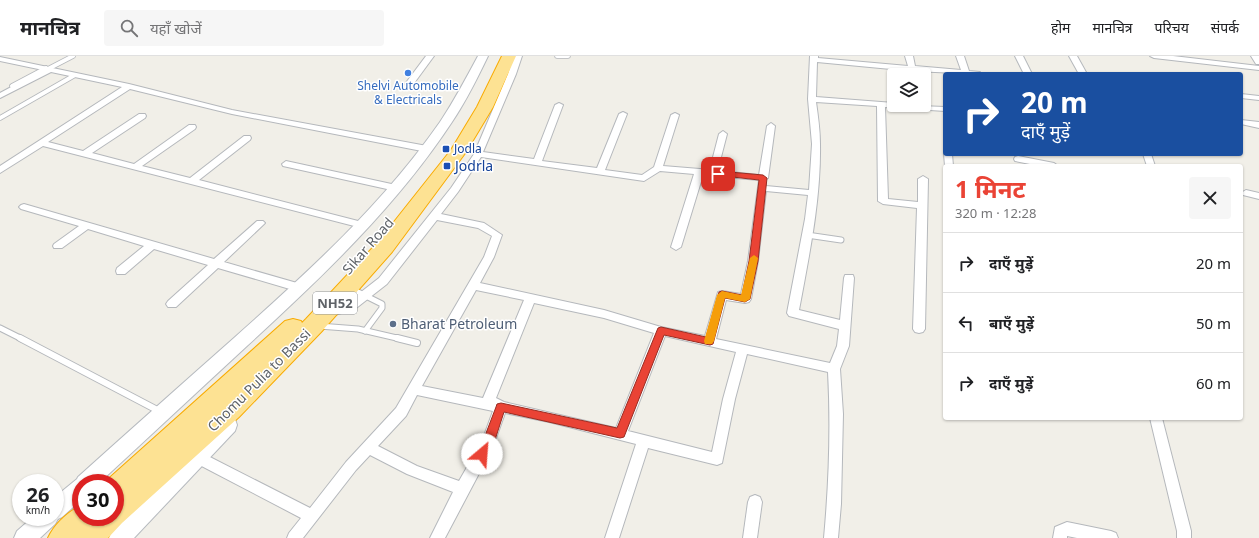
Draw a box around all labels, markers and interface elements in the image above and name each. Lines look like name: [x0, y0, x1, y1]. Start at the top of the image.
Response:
search box: [104, 10, 384, 46]
text: मानचित्र: [20, 15, 80, 41]
icon: search: [118, 17, 140, 39]
text: यहाँ खोजें: [150, 18, 202, 38]
text: होम: [1051, 18, 1070, 37]
text: मानचित्र: [1092, 18, 1133, 37]
text: परिचय: [1155, 18, 1189, 37]
text: संपर्क: [1211, 18, 1239, 37]
marker: Shelvi Automobile & Electricals: [403, 68, 413, 78]
map controls: [887, 68, 931, 112]
button: layers: [887, 68, 931, 112]
place label: Shelvi Automobile & Electricals: [357, 77, 459, 108]
text: 20 m: [1021, 83, 1088, 121]
icon: right: [955, 88, 1007, 140]
text: दाएँ मुड़ें: [1021, 119, 1070, 143]
place label: Jodla: [453, 140, 482, 157]
marker: Jodla: [441, 144, 451, 154]
place label: Jodrla: [453, 156, 493, 175]
pin: [701, 157, 735, 191]
marker: Jodrla: [442, 161, 452, 171]
icon: arrive: [707, 163, 729, 185]
text: 1 मिनट: [955, 172, 1025, 205]
button: close: [1189, 177, 1231, 219]
text: 320 m · 12:28: [955, 204, 1036, 222]
street label: Sikar Road: [338, 213, 398, 278]
icon: right: [955, 252, 977, 274]
text: दाएँ मुड़ें: [989, 253, 1033, 273]
text: 20 m: [1196, 253, 1231, 273]
road number: NH52: [313, 292, 357, 314]
icon: left: [955, 312, 977, 334]
text: बाएँ मुड़ें: [989, 313, 1034, 333]
text: 50 m: [1196, 313, 1231, 333]
place label: Bharat Petroleum: [401, 314, 517, 333]
marker: Bharat Petroleum: [388, 319, 398, 329]
street label: Chomu Pulia to Bassi: [203, 324, 314, 435]
icon: right: [955, 372, 977, 394]
text: दाएँ मुड़ें: [989, 373, 1033, 393]
text: 60 m: [1196, 373, 1231, 393]
position arrow: [461, 433, 503, 475]
speed limit sign: 30: [72, 474, 124, 526]
text: 26: [27, 481, 49, 508]
text: km/h: [26, 503, 50, 517]

